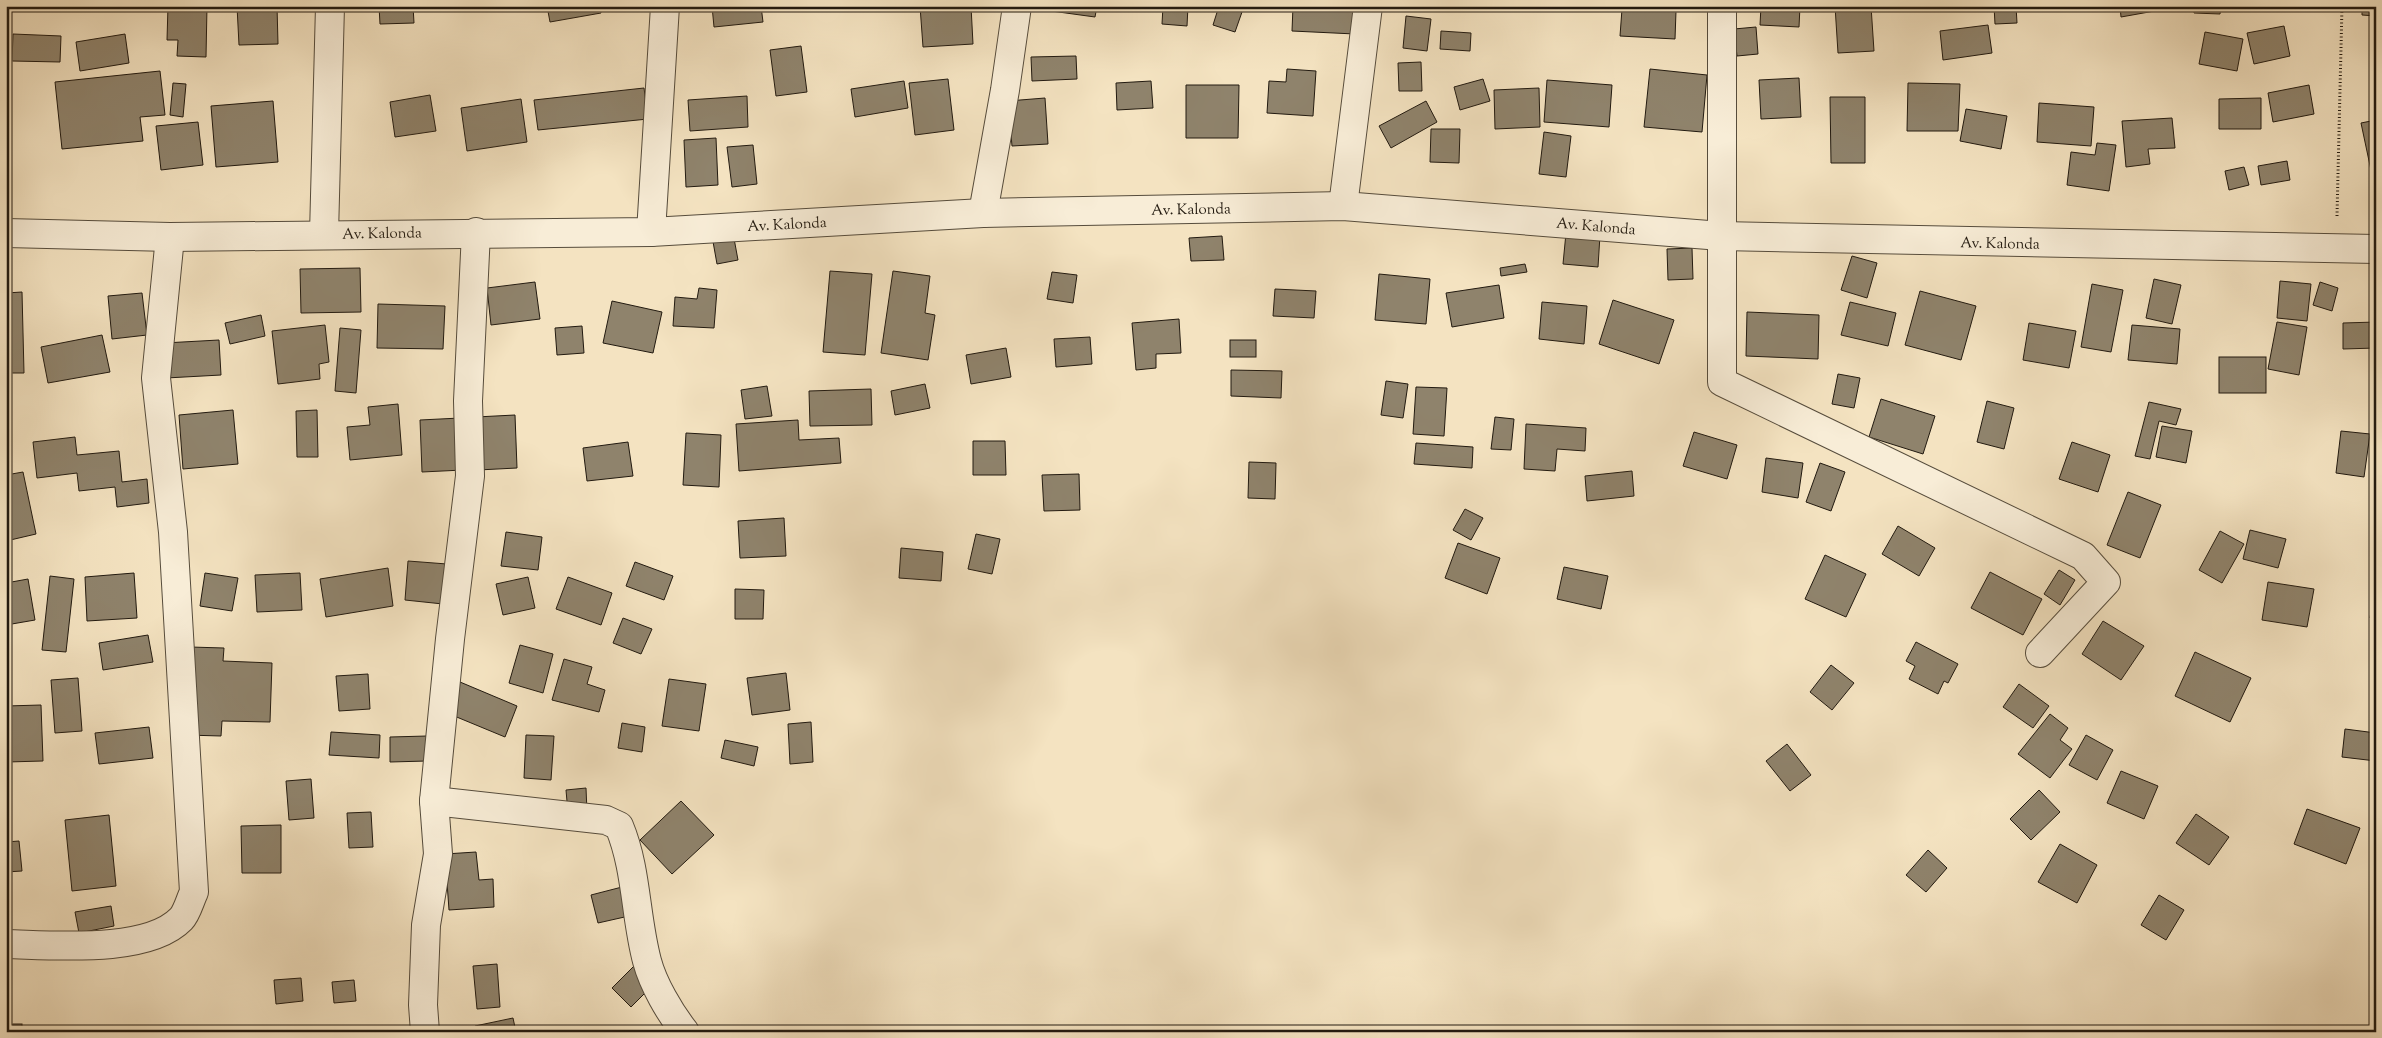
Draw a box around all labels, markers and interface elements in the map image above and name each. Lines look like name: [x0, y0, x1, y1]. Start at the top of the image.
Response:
street label: Av. Kalonda: [1151, 199, 1231, 222]
street label: Av. Kalonda: [747, 213, 827, 238]
street label: Av. Kalonda: [1555, 214, 1636, 241]
street label: Av. Kalonda: [342, 223, 422, 246]
street label: Av. Kalonda: [1960, 233, 2040, 256]

